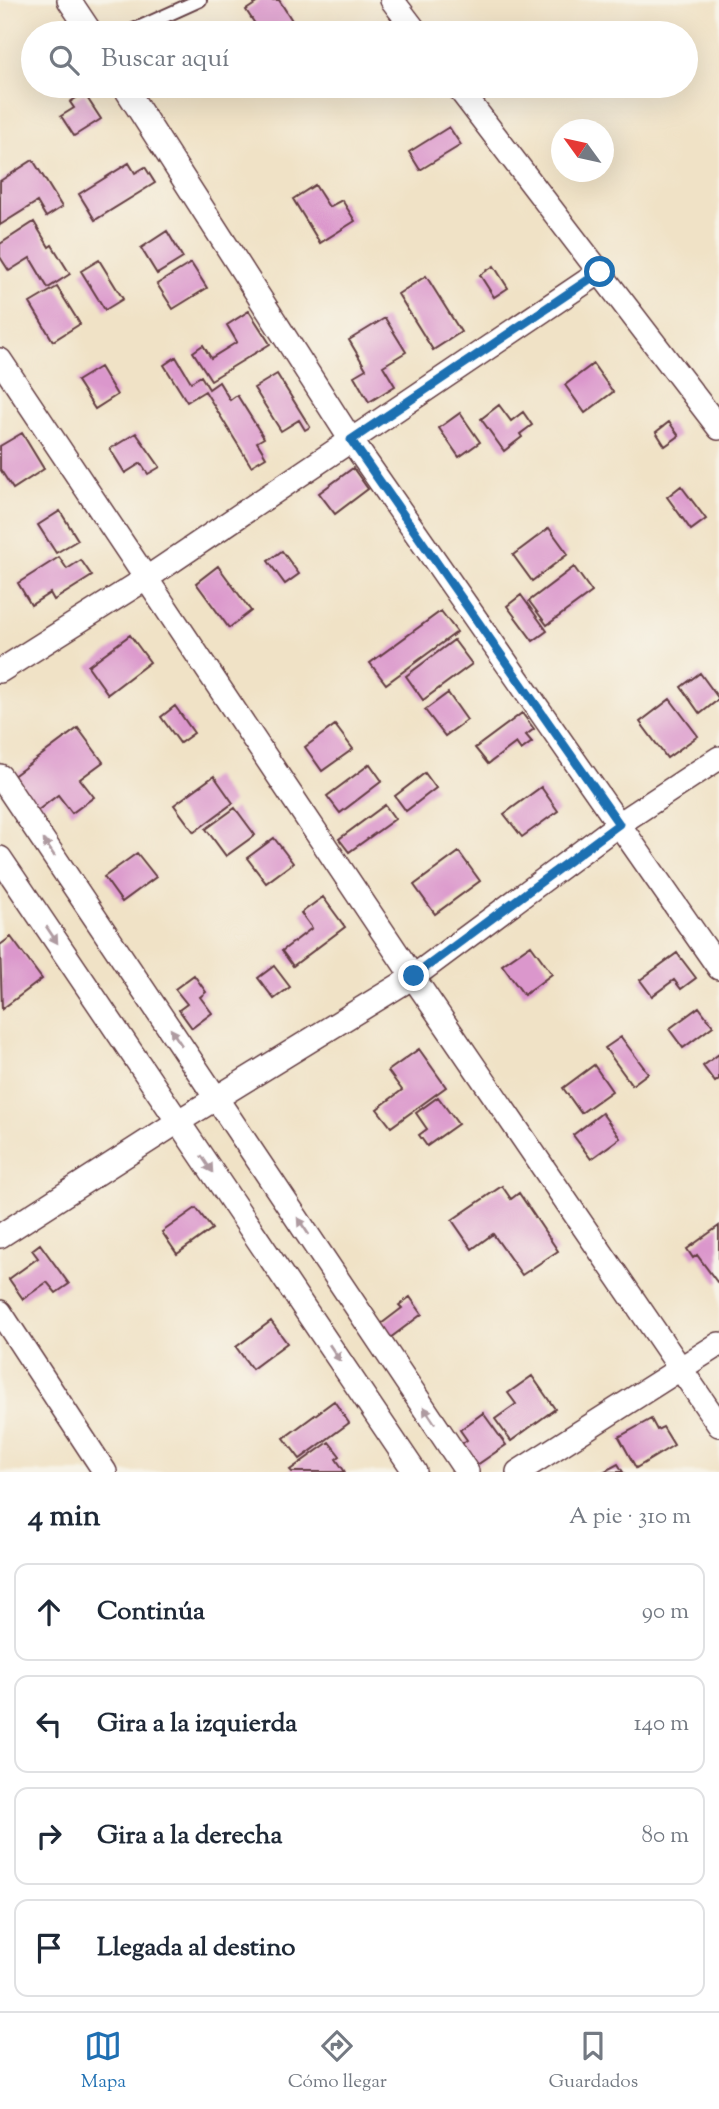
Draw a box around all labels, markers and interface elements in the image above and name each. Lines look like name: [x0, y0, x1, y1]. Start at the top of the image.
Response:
search box: [21, 21, 698, 98]
icon: search: [45, 41, 83, 79]
text: Buscar aquí: [101, 41, 230, 78]
north arrow: [551, 119, 614, 182]
route start: [584, 256, 615, 287]
one-way arrow: [43, 839, 56, 858]
one-way arrow: [45, 926, 59, 944]
route end: [398, 960, 429, 991]
one-way arrow: [169, 1028, 183, 1046]
one-way arrow: [200, 1155, 214, 1173]
one-way arrow: [296, 1216, 309, 1236]
one-way arrow: [328, 1343, 341, 1362]
one-way arrow: [422, 1406, 436, 1424]
text: 4 min: [28, 1496, 101, 1539]
text: A pie · 310 m: [569, 1501, 691, 1534]
icon: ahead: [30, 1593, 68, 1631]
text: Continúa: [97, 1594, 205, 1631]
text: 90 m: [642, 1596, 689, 1629]
icon: left: [30, 1705, 68, 1743]
text: Gira a la izquierda: [97, 1706, 297, 1743]
text: 140 m: [634, 1708, 689, 1741]
icon: right: [30, 1817, 68, 1855]
text: Gira a la derecha: [97, 1818, 282, 1855]
text: 80 m: [641, 1820, 689, 1853]
icon: arrive: [30, 1929, 68, 1967]
text: Llegada al destino: [97, 1930, 295, 1967]
tab: Mapa: [81, 2027, 126, 2096]
tab: Cómo llegar: [288, 2027, 387, 2096]
tab: Guardados: [548, 2027, 638, 2096]

